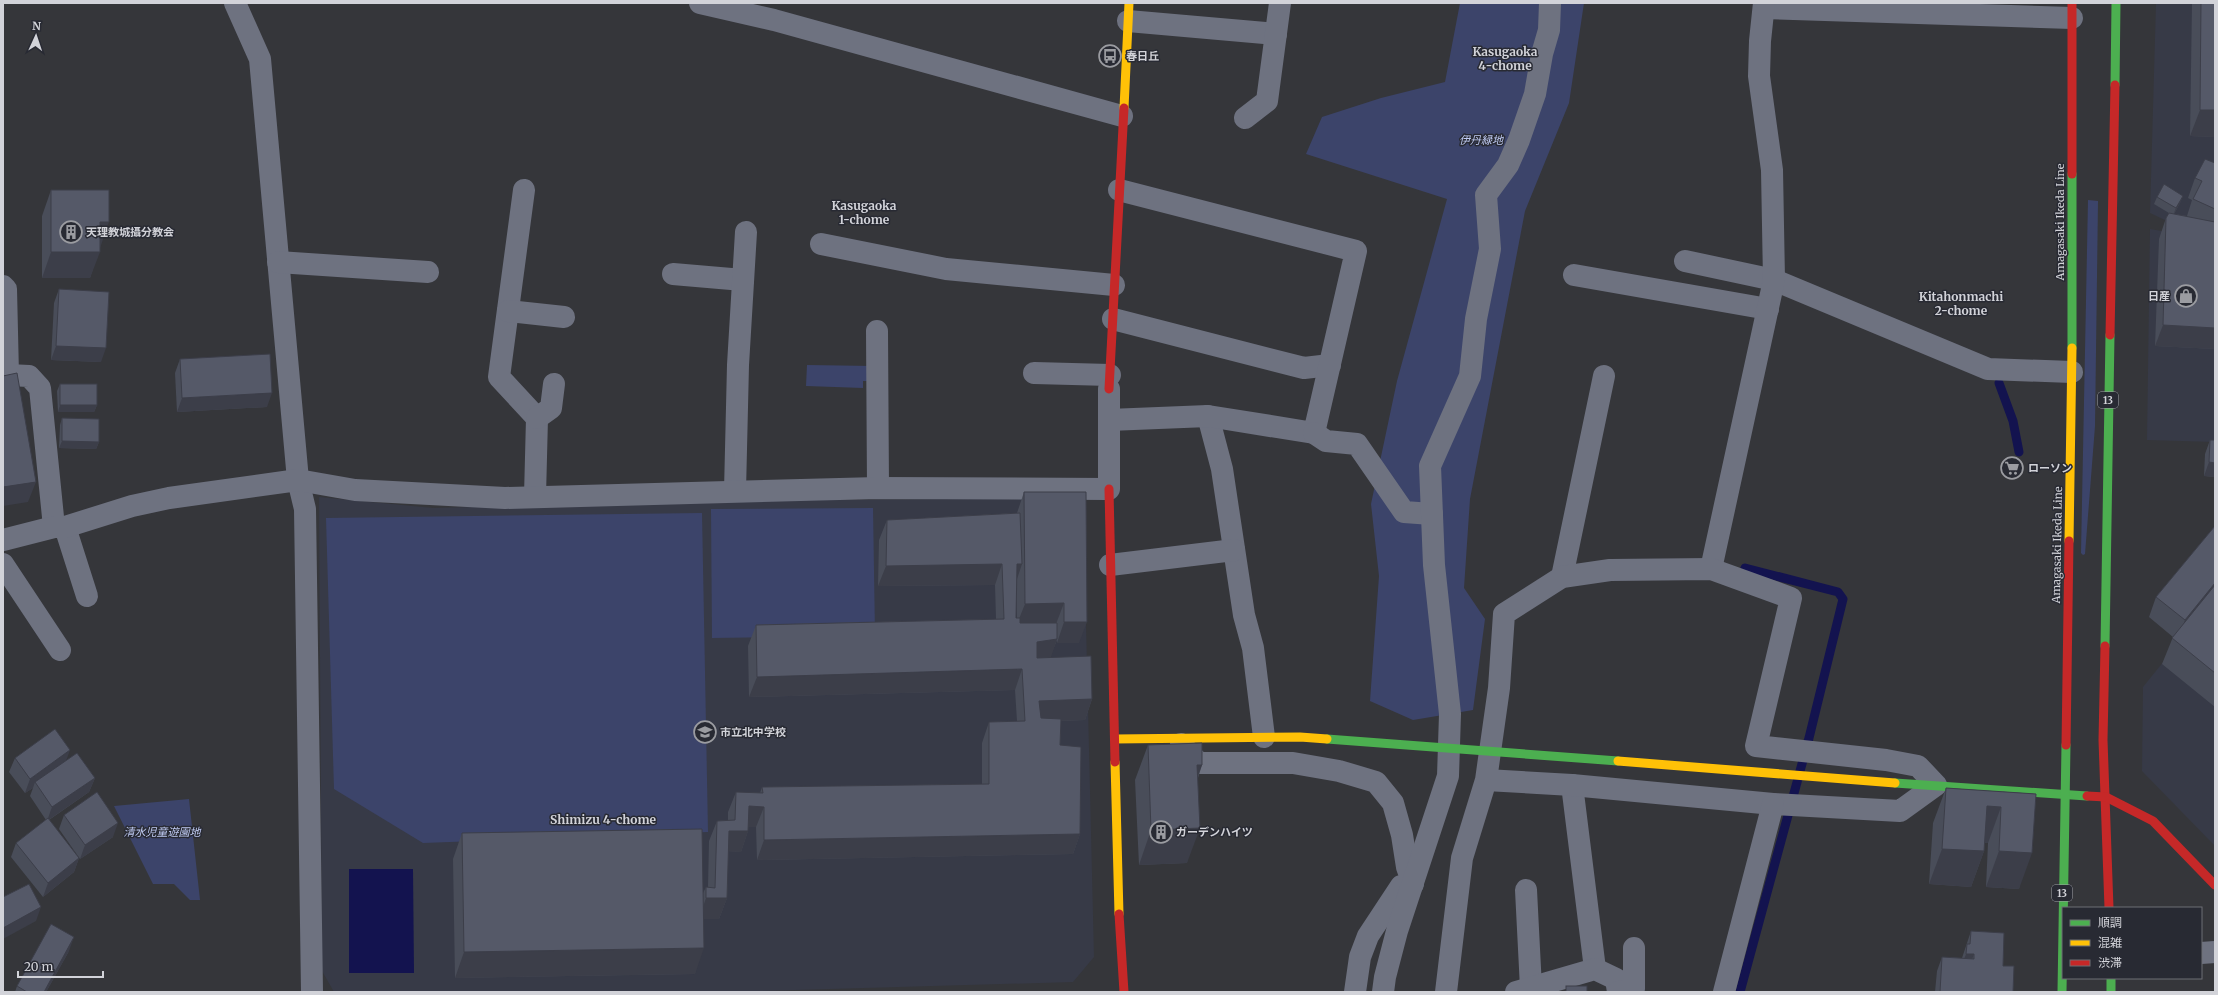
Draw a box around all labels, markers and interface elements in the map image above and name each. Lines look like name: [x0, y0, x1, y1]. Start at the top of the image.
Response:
north arrow: [16, 16, 56, 56]
text: N: [32, 19, 42, 33]
bus stop icon: 春日丘: [1097, 43, 1123, 69]
district label: Kasugaoka 4-chome: [1472, 44, 1538, 73]
place label: 春日丘: [1126, 49, 1159, 63]
park label: 伊丹緑地: [1459, 133, 1504, 147]
street label: Amagasaki Ikeda Line: [2053, 163, 2067, 282]
district label: Kasugaoka 1-chome: [831, 198, 897, 227]
building icon: 天理教城攝分教会: [58, 219, 84, 245]
place label: 天理教城攝分教会: [86, 225, 174, 239]
shop icon: 日産: [2173, 283, 2199, 309]
district label: Kitahonmachi 2-chome: [1919, 289, 2003, 318]
place label: 日産: [2148, 289, 2170, 303]
road number: 13: [2098, 392, 2118, 408]
supermarket icon: ローソン: [1999, 455, 2025, 481]
place label: ローソン: [2028, 461, 2072, 475]
street label: Amagasaki Ikeda Line: [2049, 486, 2065, 605]
school or university icon: 市立北中学校: [692, 719, 718, 745]
place label: 市立北中学校: [720, 725, 786, 739]
district label: Shimizu 4-chome: [550, 812, 656, 827]
building icon: ガーデンハイツ: [1148, 819, 1174, 845]
park label: 清水児童遊園地: [124, 825, 201, 839]
place label: ガーデンハイツ: [1176, 825, 1253, 839]
road number: 13: [2052, 885, 2072, 901]
legend: [2062, 907, 2202, 979]
text: 順調: [2098, 915, 2122, 930]
text: 混雑: [2098, 935, 2122, 950]
scale bar: [18, 953, 103, 979]
text: 渋滞: [2098, 955, 2122, 970]
text: 20 m: [24, 959, 53, 974]

